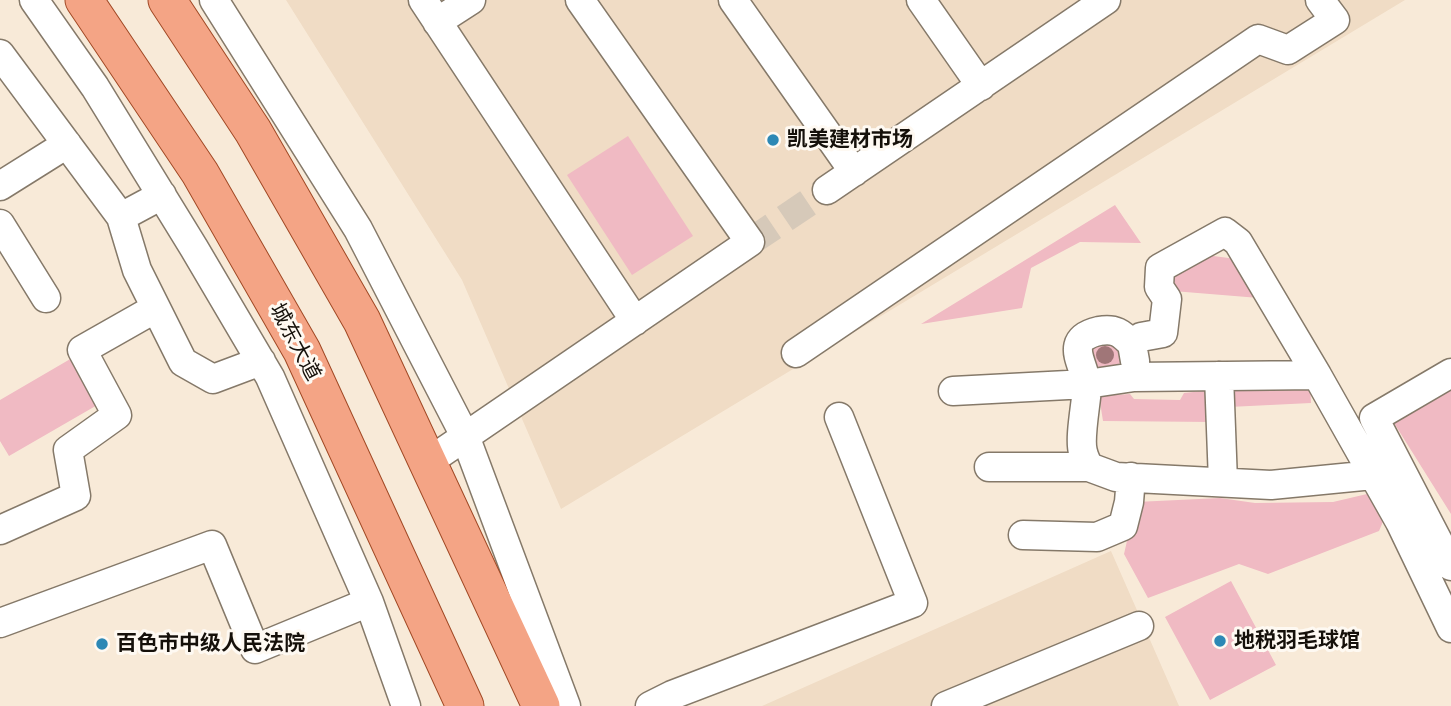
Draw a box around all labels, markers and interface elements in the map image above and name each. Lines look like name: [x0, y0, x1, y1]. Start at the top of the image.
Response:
place label: 凯美建材市场: [787, 127, 913, 153]
marker: 凯美建材市场: [765, 132, 781, 148]
street label: 城东大道: [264, 299, 326, 385]
place label: 地税羽毛球馆: [1234, 628, 1360, 654]
place label: 百色市中级人民法院: [116, 631, 305, 657]
marker: 地税羽毛球馆: [1212, 633, 1228, 649]
marker: 百色市中级人民法院: [94, 636, 110, 652]

